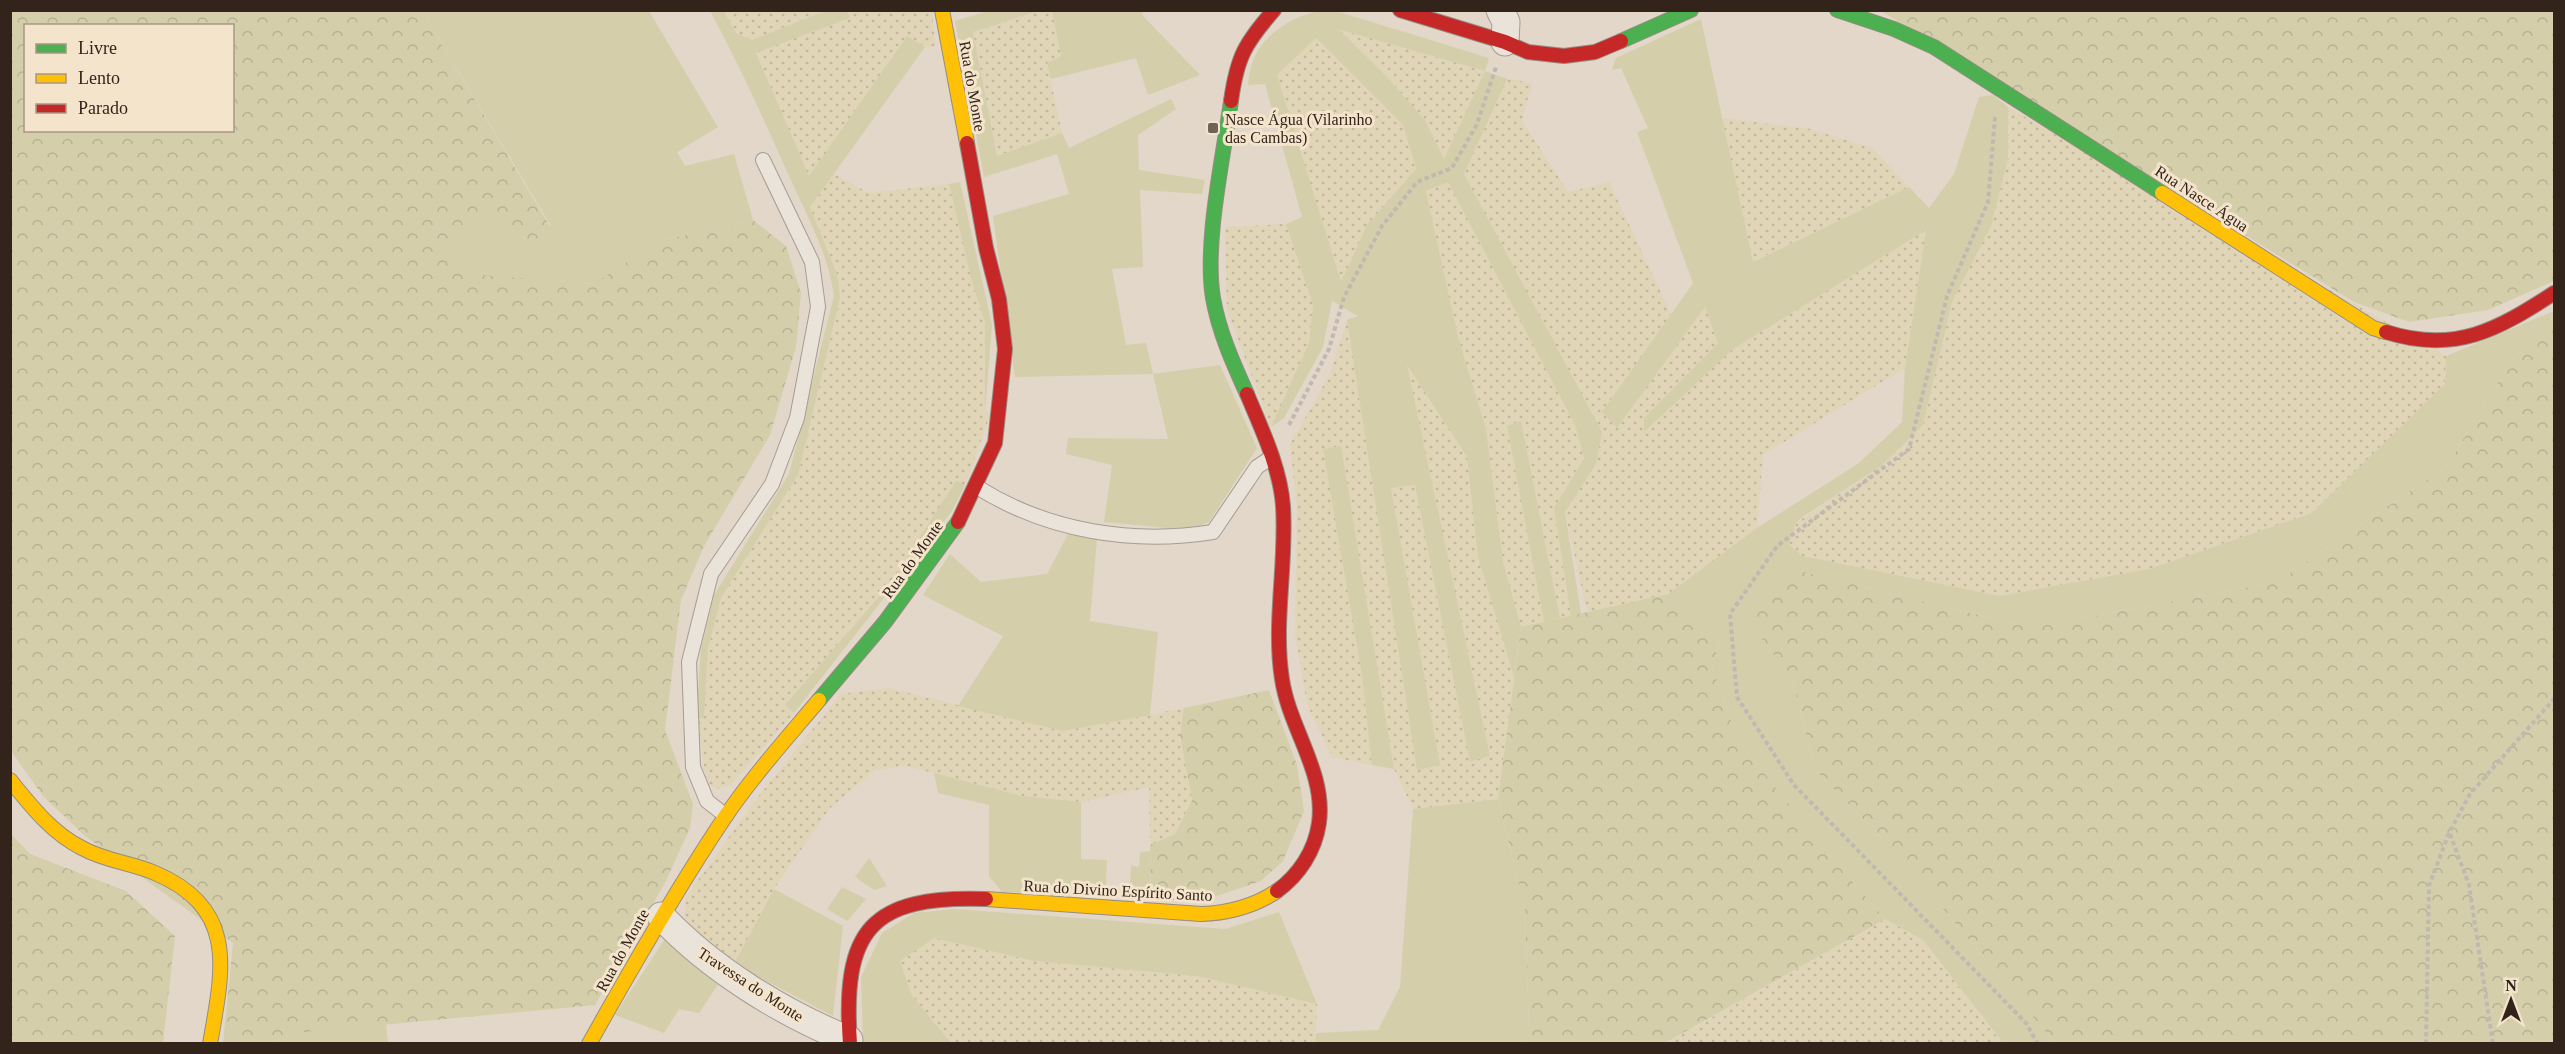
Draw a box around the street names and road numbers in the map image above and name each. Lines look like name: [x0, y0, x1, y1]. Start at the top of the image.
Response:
street label: Rua do Monte: [956, 40, 989, 133]
street label: Rua Nasce Água: [2151, 161, 2252, 236]
street label: Rua do Monte: [879, 517, 946, 601]
street label: Rua do Divino Espírito Santo: [1023, 877, 1213, 905]
street label: Rua do Monte: [593, 906, 652, 994]
street label: Travessa do Monte: [695, 944, 807, 1025]

